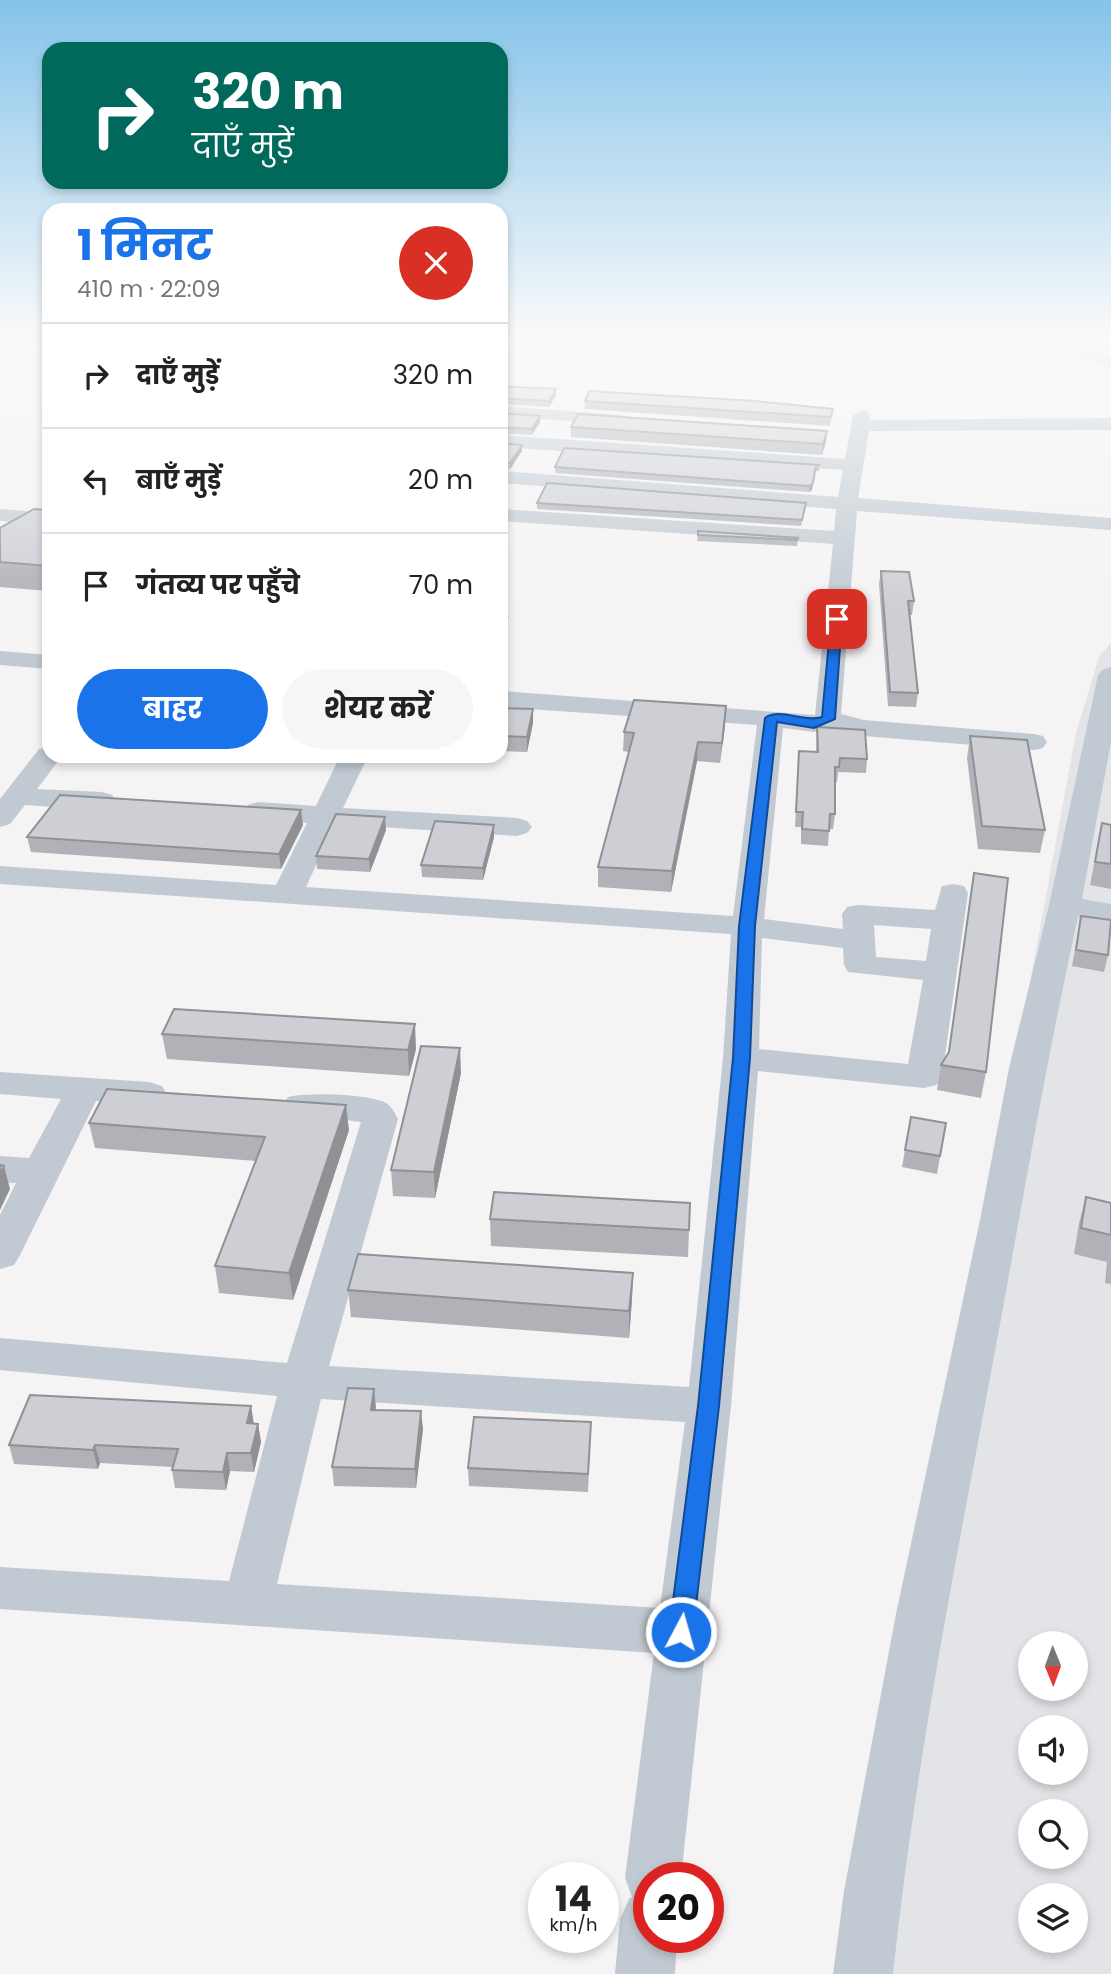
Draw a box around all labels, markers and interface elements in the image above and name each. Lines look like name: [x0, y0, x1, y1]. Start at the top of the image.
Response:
text: 320 m: [192, 58, 344, 126]
icon: right: [77, 70, 168, 161]
text: दाएँ मुड़ें: [192, 123, 294, 168]
text: 1 मिनट: [77, 216, 212, 275]
button: close: [399, 226, 473, 300]
text: 410 m · 22:09: [77, 273, 221, 305]
icon: right: [77, 357, 115, 395]
text: दाएँ मुड़ें: [136, 357, 219, 393]
text: 320 m: [393, 357, 473, 393]
icon: left: [77, 462, 115, 500]
text: बाएँ मुड़ें: [136, 462, 221, 498]
text: 20 m: [408, 462, 473, 498]
icon: arrive: [77, 567, 115, 605]
text: गंतव्य पर पहुँचे: [136, 567, 300, 603]
text: 70 m: [409, 567, 473, 603]
pin: [807, 589, 867, 649]
icon: arrive: [818, 600, 856, 638]
button: बाहर: [77, 669, 268, 749]
button: शेयर करें: [282, 669, 473, 749]
position arrow: [644, 1595, 718, 1669]
north arrow: [1018, 1631, 1088, 1701]
map controls: [1018, 1631, 1088, 1953]
button: sound: [1018, 1715, 1088, 1785]
button: search: [1018, 1799, 1088, 1869]
speed limit sign: 20: [633, 1862, 724, 1953]
text: 14: [555, 1874, 592, 1923]
button: layers: [1018, 1883, 1088, 1953]
text: km/h: [550, 1912, 597, 1937]

